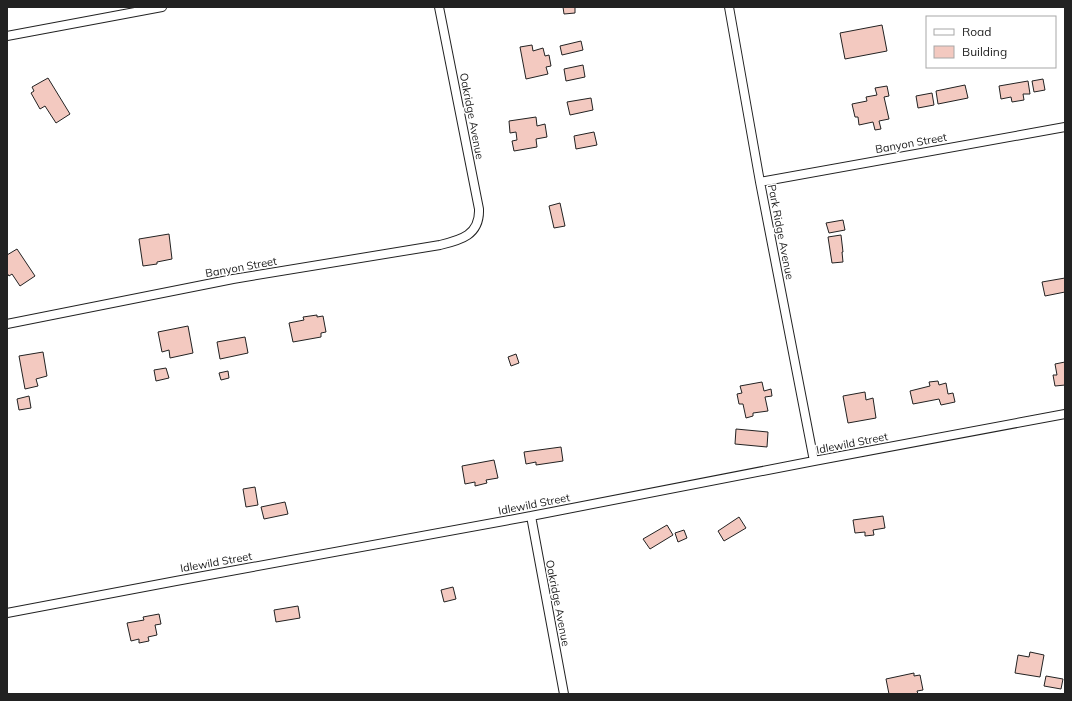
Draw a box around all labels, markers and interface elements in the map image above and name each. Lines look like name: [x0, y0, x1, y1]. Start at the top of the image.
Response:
legend: [926, 16, 1056, 68]
text: Road: [962, 24, 991, 39]
text: Building: [962, 44, 1007, 59]
street label: Oakridge Avenue: [457, 72, 487, 160]
street label: Banyon Street: [874, 130, 948, 156]
street label: Park Ridge Avenue: [765, 183, 797, 281]
street label: Banyon Street: [204, 254, 278, 280]
street label: Idlewild Street: [815, 429, 889, 457]
street label: Idlewild Street: [497, 490, 571, 518]
street label: Idlewild Street: [179, 549, 253, 575]
street label: Oakridge Avenue: [543, 559, 573, 647]

